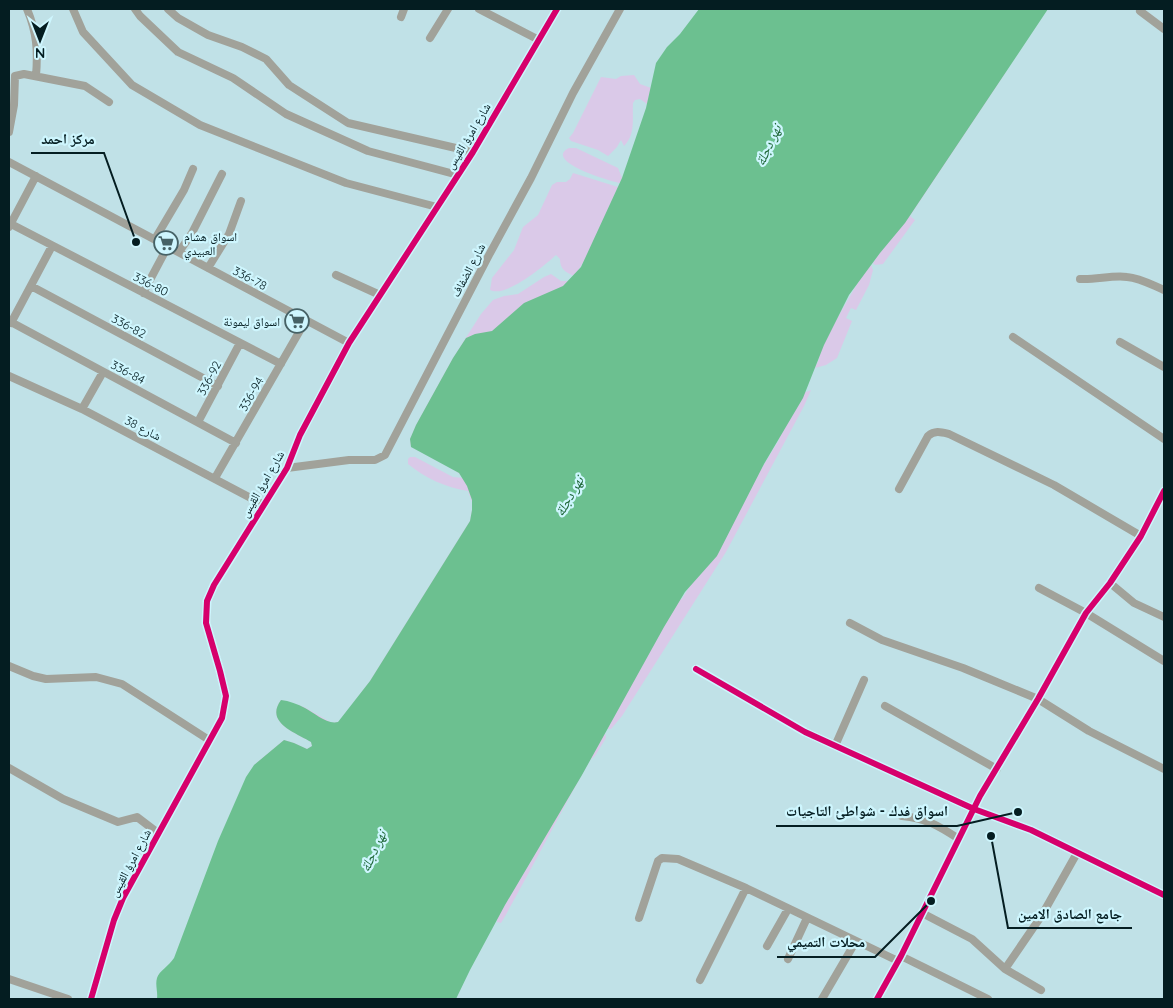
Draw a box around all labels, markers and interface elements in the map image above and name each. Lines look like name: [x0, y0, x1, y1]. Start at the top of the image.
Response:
north arrow: [15, 15, 65, 65]
text: N: [35, 44, 45, 62]
street label: شارع امرؤ القيس: [442, 100, 495, 172]
water label: نهر دجلة: [751, 120, 786, 168]
callout: مركز احمد: [31, 124, 104, 153]
text: مركز احمد: [41, 130, 95, 148]
place label: اسواق هشام العبيدي: [184, 229, 237, 261]
supermarket icon: اسواق هشام العبيدي: [153, 230, 179, 256]
street label: شارع الضفاف: [448, 240, 489, 300]
street label: 336-78: [230, 263, 270, 293]
street label: 336-80: [131, 269, 171, 299]
supermarket icon: اسواق ليمونة: [284, 308, 310, 334]
street label: 336-82: [109, 311, 149, 341]
place label: اسواق ليمونة: [224, 314, 280, 329]
street label: 336-84: [108, 357, 148, 387]
street label: 336-92: [194, 358, 224, 398]
street label: 336-94: [235, 374, 267, 414]
street label: شارع 38: [122, 412, 164, 444]
street label: شارع امرؤ القيس: [237, 448, 288, 521]
water label: نهر دجلة: [550, 471, 589, 519]
callout: اسواق فدك - شواطئ التاجيات: [776, 797, 957, 826]
text: اسواق فدك - شواطئ التاجيات: [786, 802, 948, 820]
street label: شارع امرؤ القيس: [106, 826, 155, 900]
water label: نهر دجلة: [356, 826, 391, 874]
callout: جامع الصادق الامين: [1008, 899, 1132, 928]
text: جامع الصادق الامين: [1018, 905, 1122, 924]
callout: محلات التميمي: [777, 928, 875, 957]
text: محلات التميمي: [787, 933, 865, 953]

